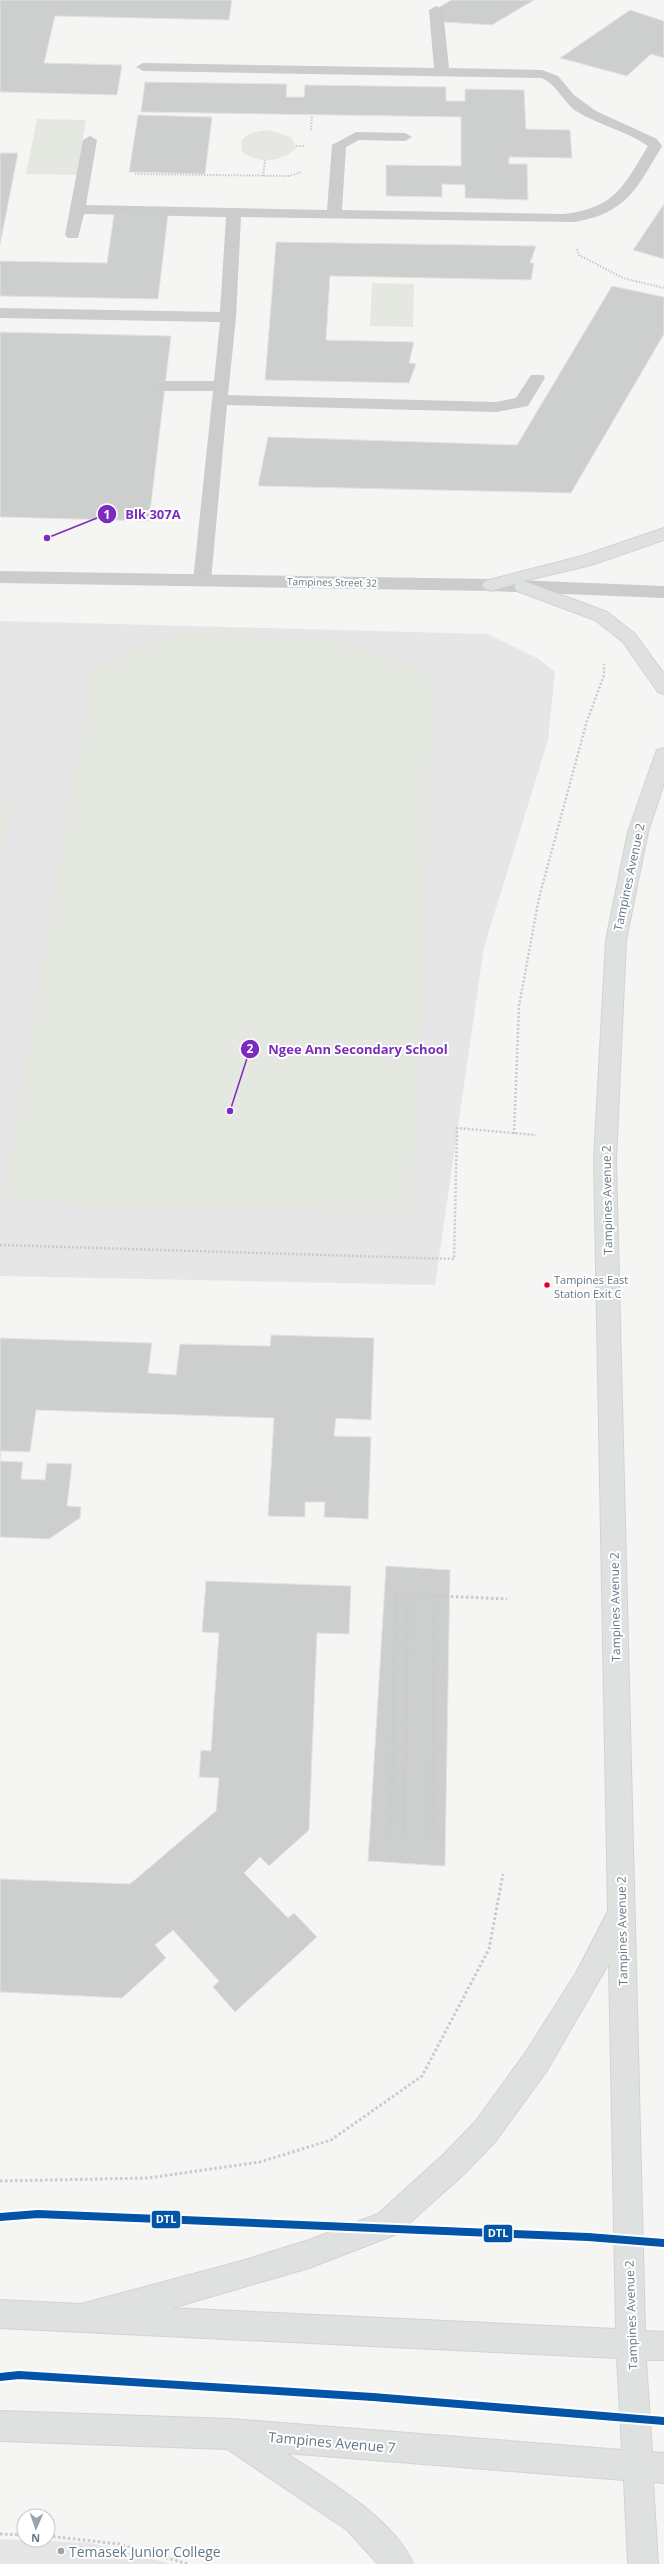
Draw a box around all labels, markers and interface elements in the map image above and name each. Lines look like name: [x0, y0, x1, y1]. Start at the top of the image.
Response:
callout: Blk 307A: [97, 502, 189, 527]
text: Blk 307A: [125, 505, 181, 523]
text: 1: [104, 506, 110, 523]
street label: Tampines Street 32: [287, 574, 377, 590]
street label: Tampines Avenue 2: [609, 822, 649, 932]
callout: Ngee Ann Secondary School: [240, 1037, 455, 1062]
text: 2: [247, 1040, 254, 1057]
text: Ngee Ann Secondary School: [268, 1040, 448, 1058]
street label: Tampines Avenue 2: [598, 1145, 616, 1255]
place label: Tampines East Station Exit C: [554, 1272, 628, 1301]
marker: Tampines East Station Exit C: [542, 1280, 552, 1290]
street label: Tampines Avenue 2: [606, 1552, 624, 1662]
street label: Tampines Avenue 2: [613, 1876, 631, 1986]
line badge: DTL: [151, 2210, 181, 2229]
text: DTL: [156, 2211, 176, 2226]
line badge: DTL: [483, 2224, 513, 2243]
text: DTL: [488, 2225, 508, 2240]
street label: Tampines Avenue 2: [621, 2260, 641, 2370]
street label: Tampines Avenue 7: [268, 2427, 396, 2457]
north arrow: [16, 2508, 56, 2548]
text: N: [31, 2531, 40, 2546]
place label: Temasek Junior College: [69, 2542, 221, 2561]
marker: Temasek Junior College: [56, 2546, 66, 2556]

